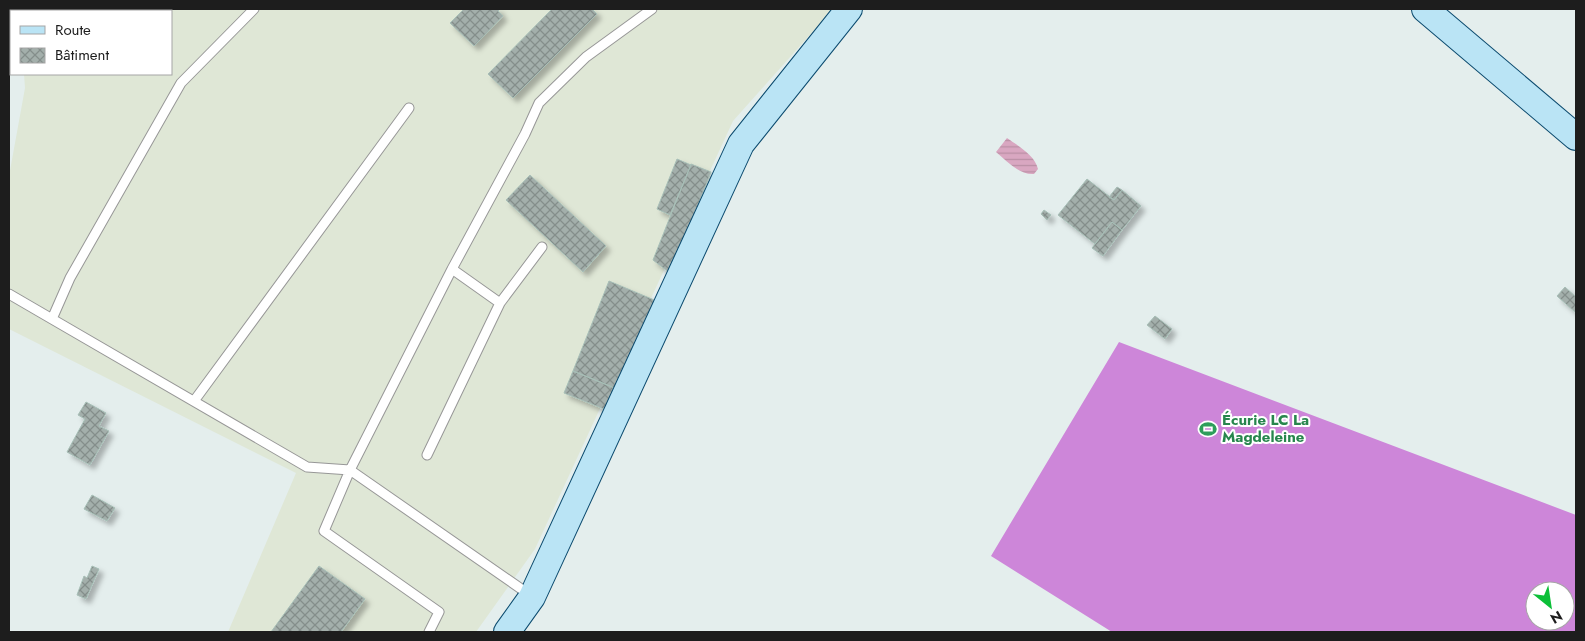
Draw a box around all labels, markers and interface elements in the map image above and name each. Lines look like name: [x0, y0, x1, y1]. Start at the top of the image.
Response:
legend: [10, 10, 172, 75]
text: Route: [55, 19, 91, 41]
text: Bâtiment: [55, 44, 109, 66]
place label: Écurie LC La Magdeleine: [1222, 409, 1309, 448]
sports icon: Écurie LC La Magdeleine: [1198, 419, 1218, 439]
north arrow: [1525, 581, 1575, 631]
text: N: [1547, 606, 1566, 629]

